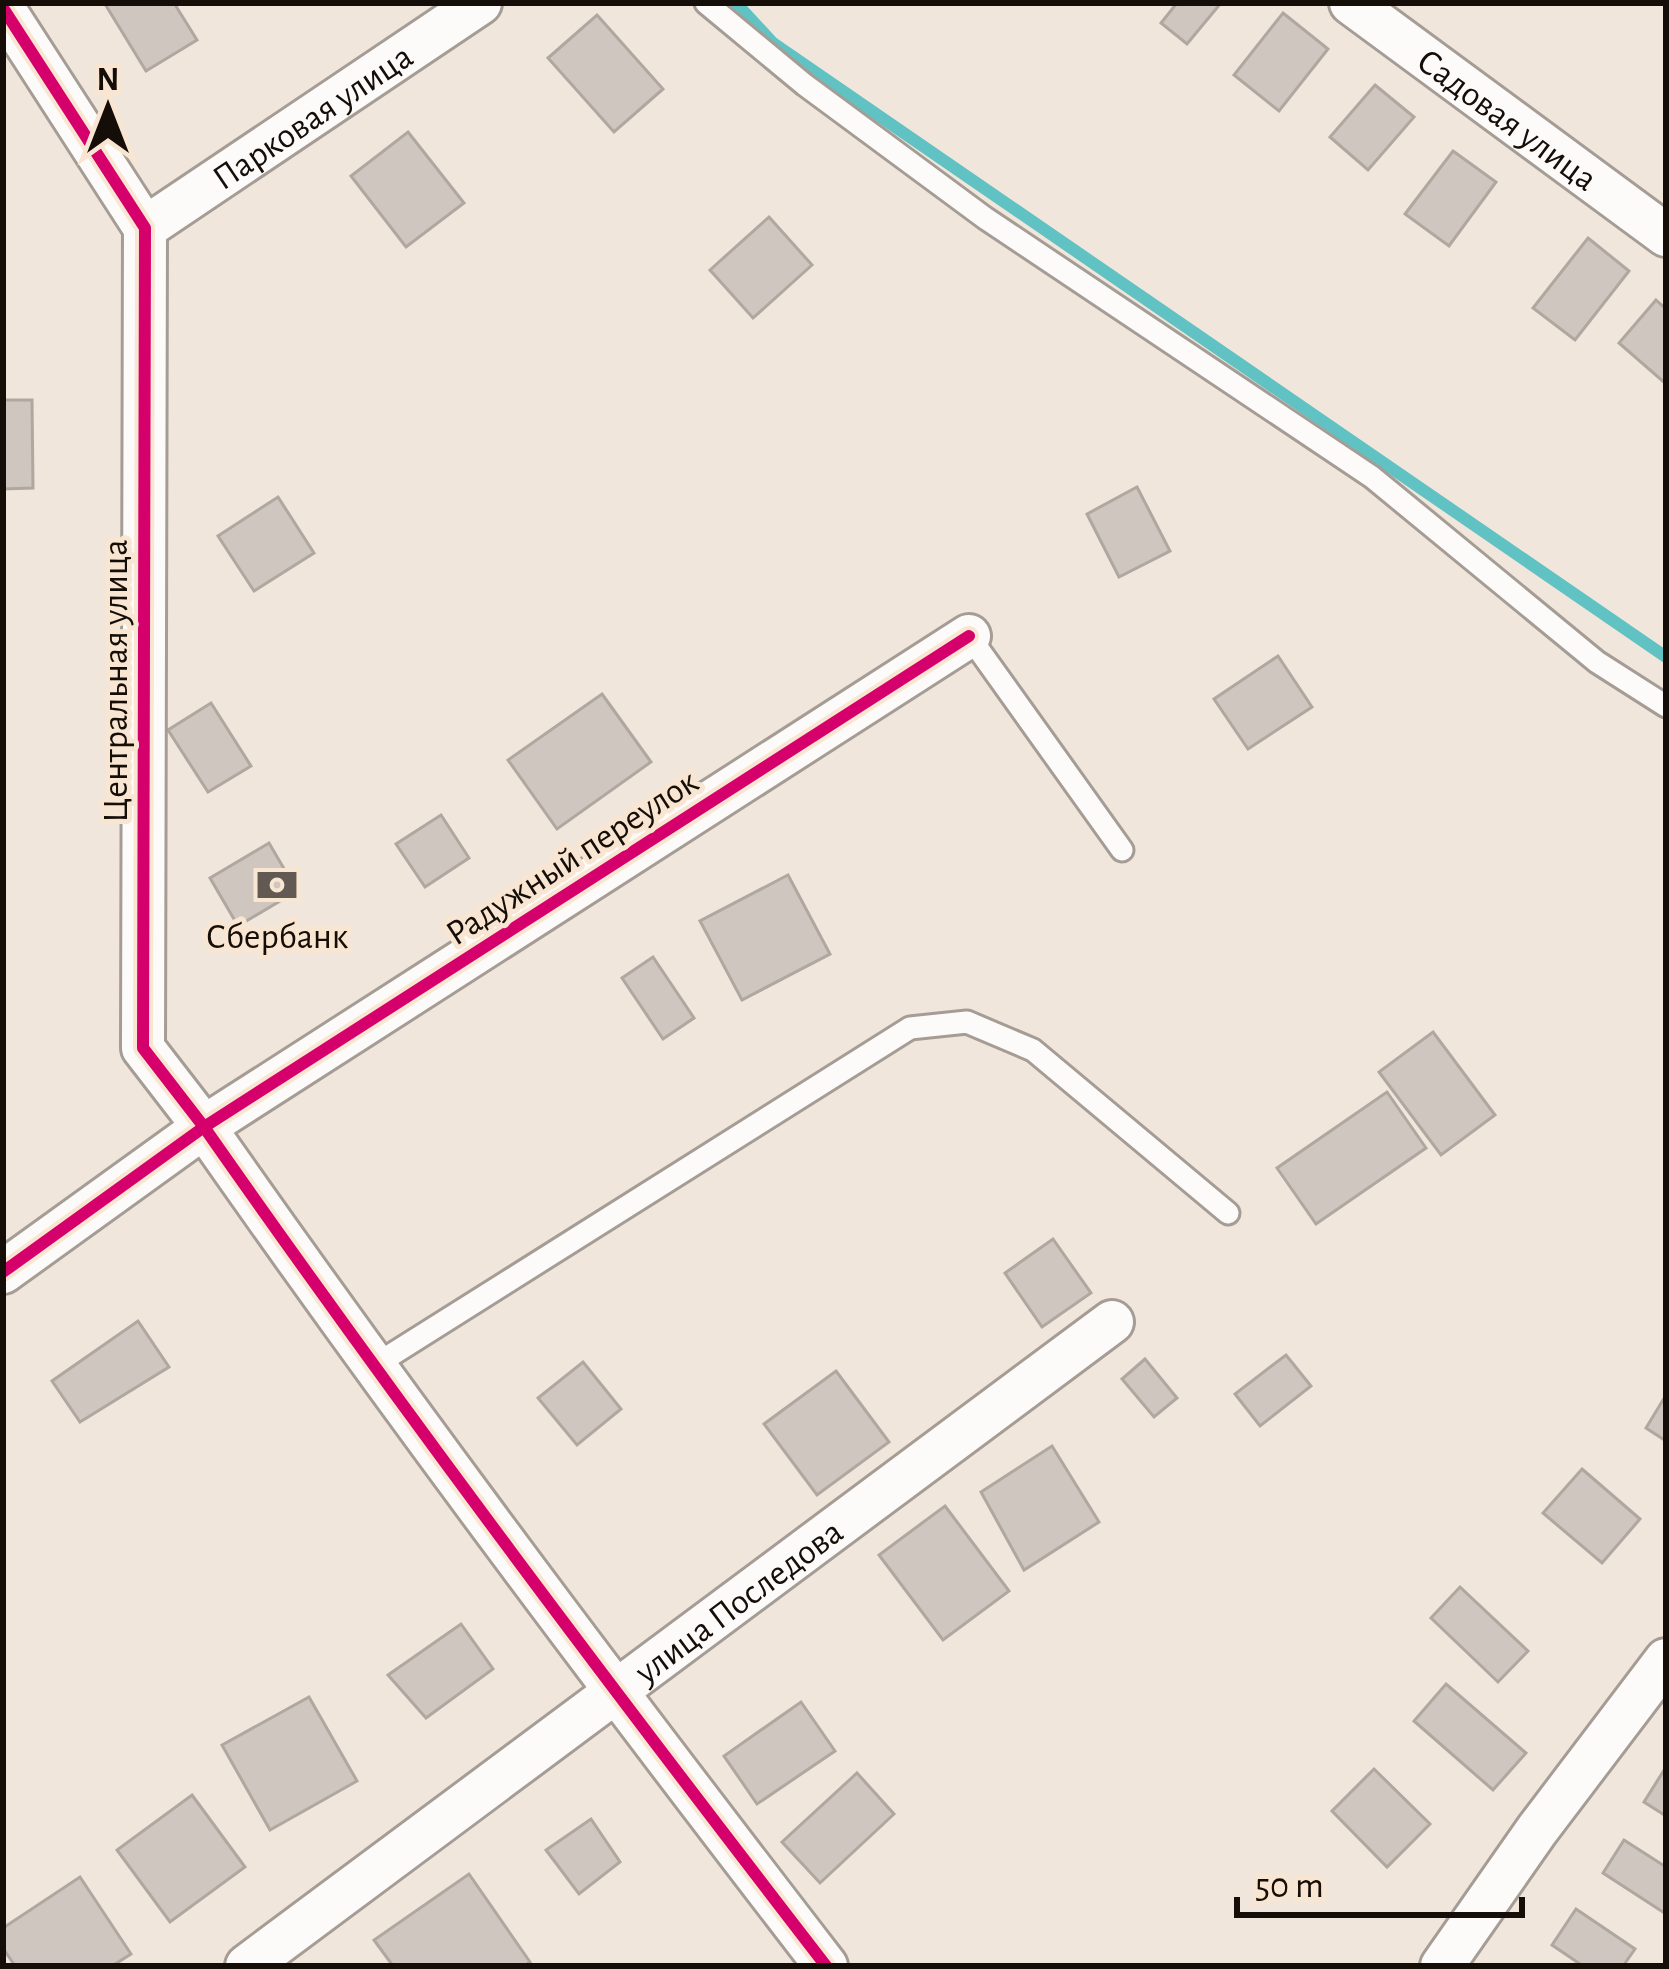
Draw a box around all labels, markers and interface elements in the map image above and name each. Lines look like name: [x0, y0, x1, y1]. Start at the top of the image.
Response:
street label: Парковая улица: [207, 38, 419, 197]
street label: Садовая улица: [1410, 43, 1603, 198]
north arrow: [48, 48, 168, 168]
text: N: [97, 64, 119, 97]
street label: Центральная улица: [98, 539, 134, 823]
street label: Радужный переулок: [440, 763, 705, 952]
bank icon: Сбербанк: [254, 862, 300, 908]
place label: Сбербанк: [206, 919, 349, 955]
street label: улица Последова: [628, 1513, 850, 1691]
scale bar: [1237, 1843, 1522, 1917]
text: 50 m: [1255, 1868, 1324, 1904]

